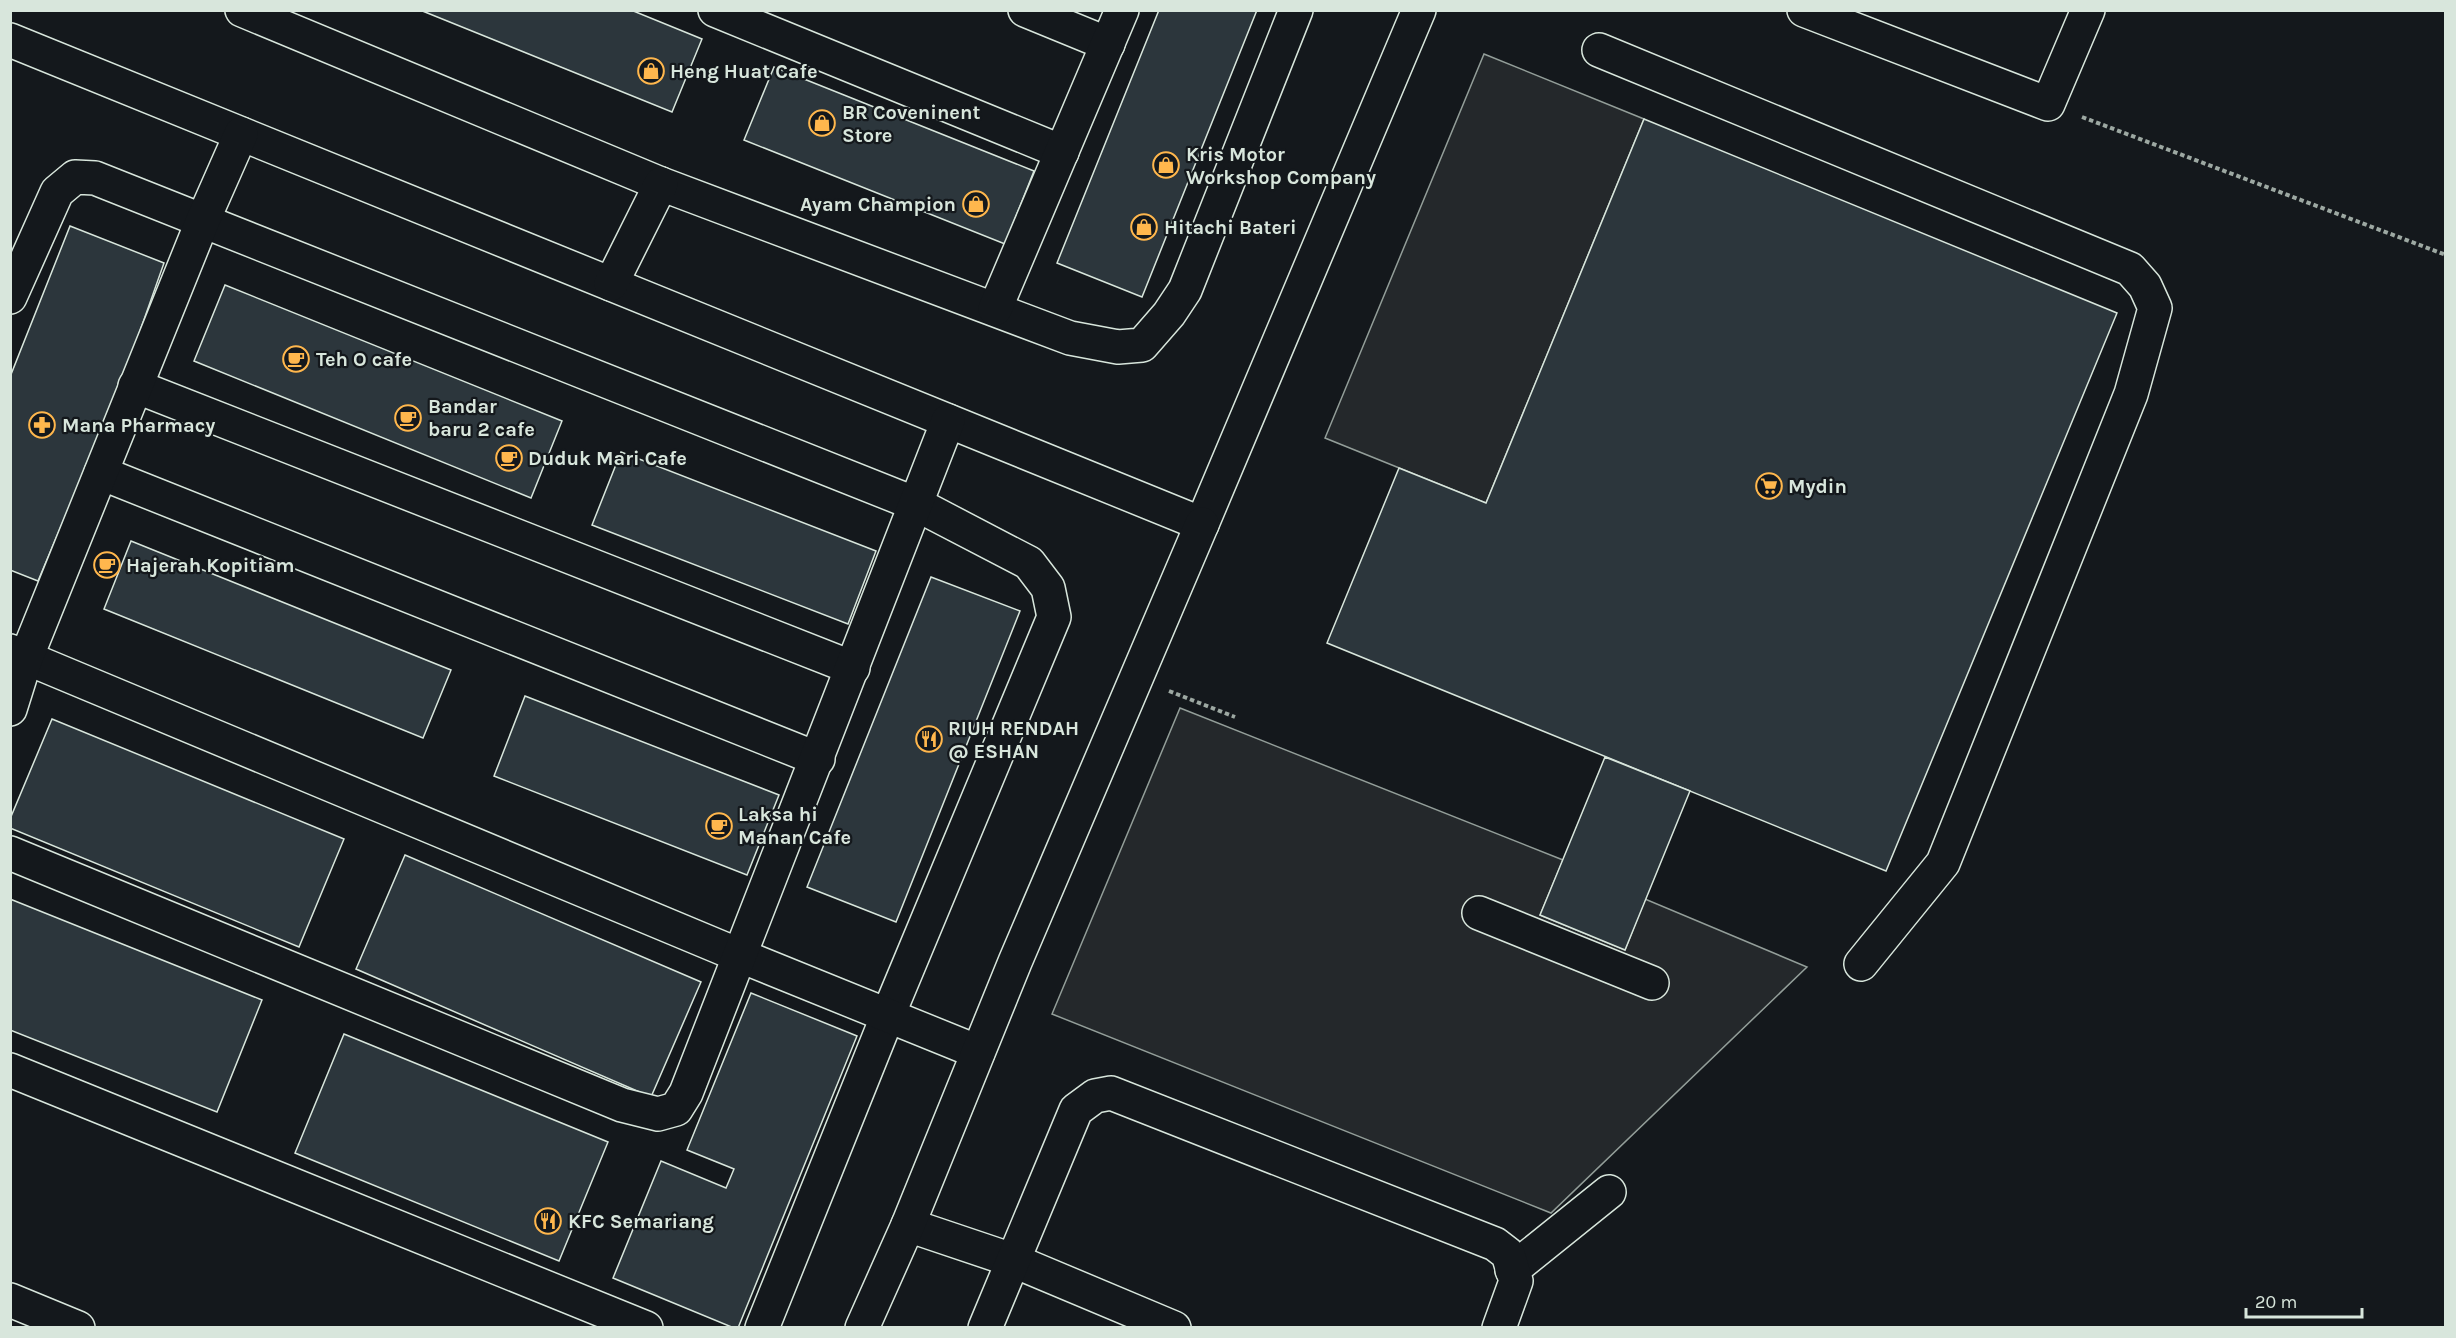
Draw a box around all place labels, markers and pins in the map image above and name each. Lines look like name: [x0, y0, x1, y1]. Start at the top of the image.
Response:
shop icon: Heng Huat Cafe: [636, 56, 666, 86]
place label: Heng Huat Cafe: [670, 60, 818, 83]
place label: BR Coveninent Store: [842, 101, 980, 147]
shop icon: BR Coveninent Store: [807, 108, 837, 138]
place label: Kris Motor Workshop Company: [1186, 143, 1376, 189]
shop icon: Kris Motor Workshop Company: [1151, 150, 1181, 180]
shop icon: Ayam Champion: [961, 189, 991, 219]
place label: Ayam Champion: [800, 193, 956, 216]
shop icon: Hitachi Bateri: [1129, 212, 1159, 242]
place label: Hitachi Bateri: [1164, 216, 1297, 239]
cafe icon: Teh O cafe: [281, 344, 311, 374]
place label: Teh O cafe: [316, 348, 412, 371]
place label: Bandar baru 2 cafe: [428, 395, 535, 441]
cafe icon: Bandar baru 2 cafe: [393, 403, 423, 433]
pharmacy icon: Mana Pharmacy: [27, 410, 57, 440]
place label: Mana Pharmacy: [62, 414, 215, 437]
cafe icon: Duduk Mari Cafe: [494, 443, 524, 473]
place label: Duduk Mari Cafe: [528, 447, 687, 470]
supermarket icon: Mydin: [1754, 471, 1784, 501]
place label: Mydin: [1788, 475, 1847, 498]
cafe icon: Hajerah Kopitiam: [92, 550, 122, 580]
place label: Hajerah Kopitiam: [126, 554, 294, 577]
place label: RIUH RENDAH @ ESHAN: [948, 717, 1079, 763]
restaurant icon: RIUH RENDAH @ ESHAN: [914, 724, 944, 754]
place label: Laksa hi Manan Cafe: [738, 803, 851, 849]
cafe icon: Laksa hi Manan Cafe: [704, 811, 734, 841]
restaurant icon: KFC Semariang: [533, 1206, 563, 1236]
place label: KFC Semariang: [568, 1210, 714, 1233]

